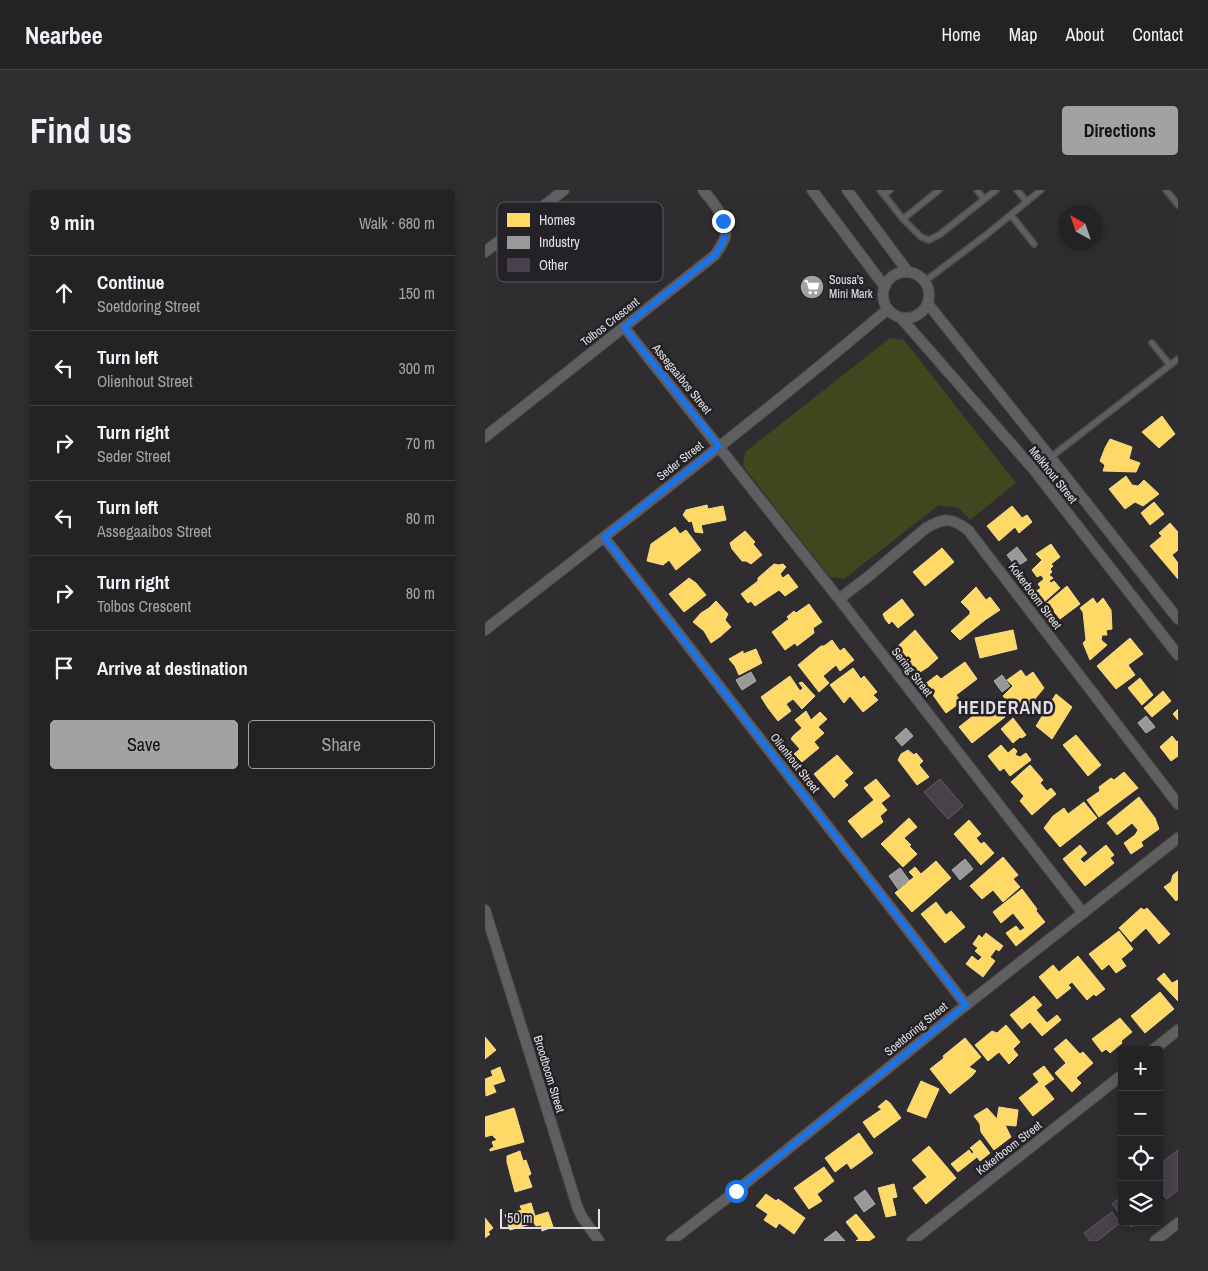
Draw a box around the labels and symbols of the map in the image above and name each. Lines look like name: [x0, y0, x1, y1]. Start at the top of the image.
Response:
legend: [497, 202, 663, 282]
north arrow: [1058, 205, 1103, 250]
route end: [712, 210, 735, 233]
text: Homes: [539, 211, 576, 229]
text: Industry: [539, 233, 580, 251]
text: Other: [539, 256, 568, 274]
place label: Sousa's Mini Mark: [829, 272, 873, 302]
supermarket icon: Sousa's Mini Mark: [799, 274, 825, 300]
street label: Tolbos Crescent: [577, 294, 643, 350]
street label: Assegaaibos Street: [648, 340, 715, 418]
street label: Seder Street: [653, 438, 707, 484]
street label: Melkhout Street: [1025, 443, 1081, 507]
street label: Kokerboom Street: [1005, 560, 1065, 633]
street label: Sering Street: [888, 644, 936, 700]
district label: HEIDERAND: [958, 695, 1054, 720]
street label: Olienhout Street: [767, 730, 824, 796]
street label: Soetdoring Street: [881, 998, 951, 1059]
street label: Broodboom Street: [530, 1033, 568, 1115]
street label: Kokerboom Street: [973, 1117, 1045, 1179]
route start: [725, 1180, 748, 1203]
scale bar: [500, 1206, 600, 1229]

